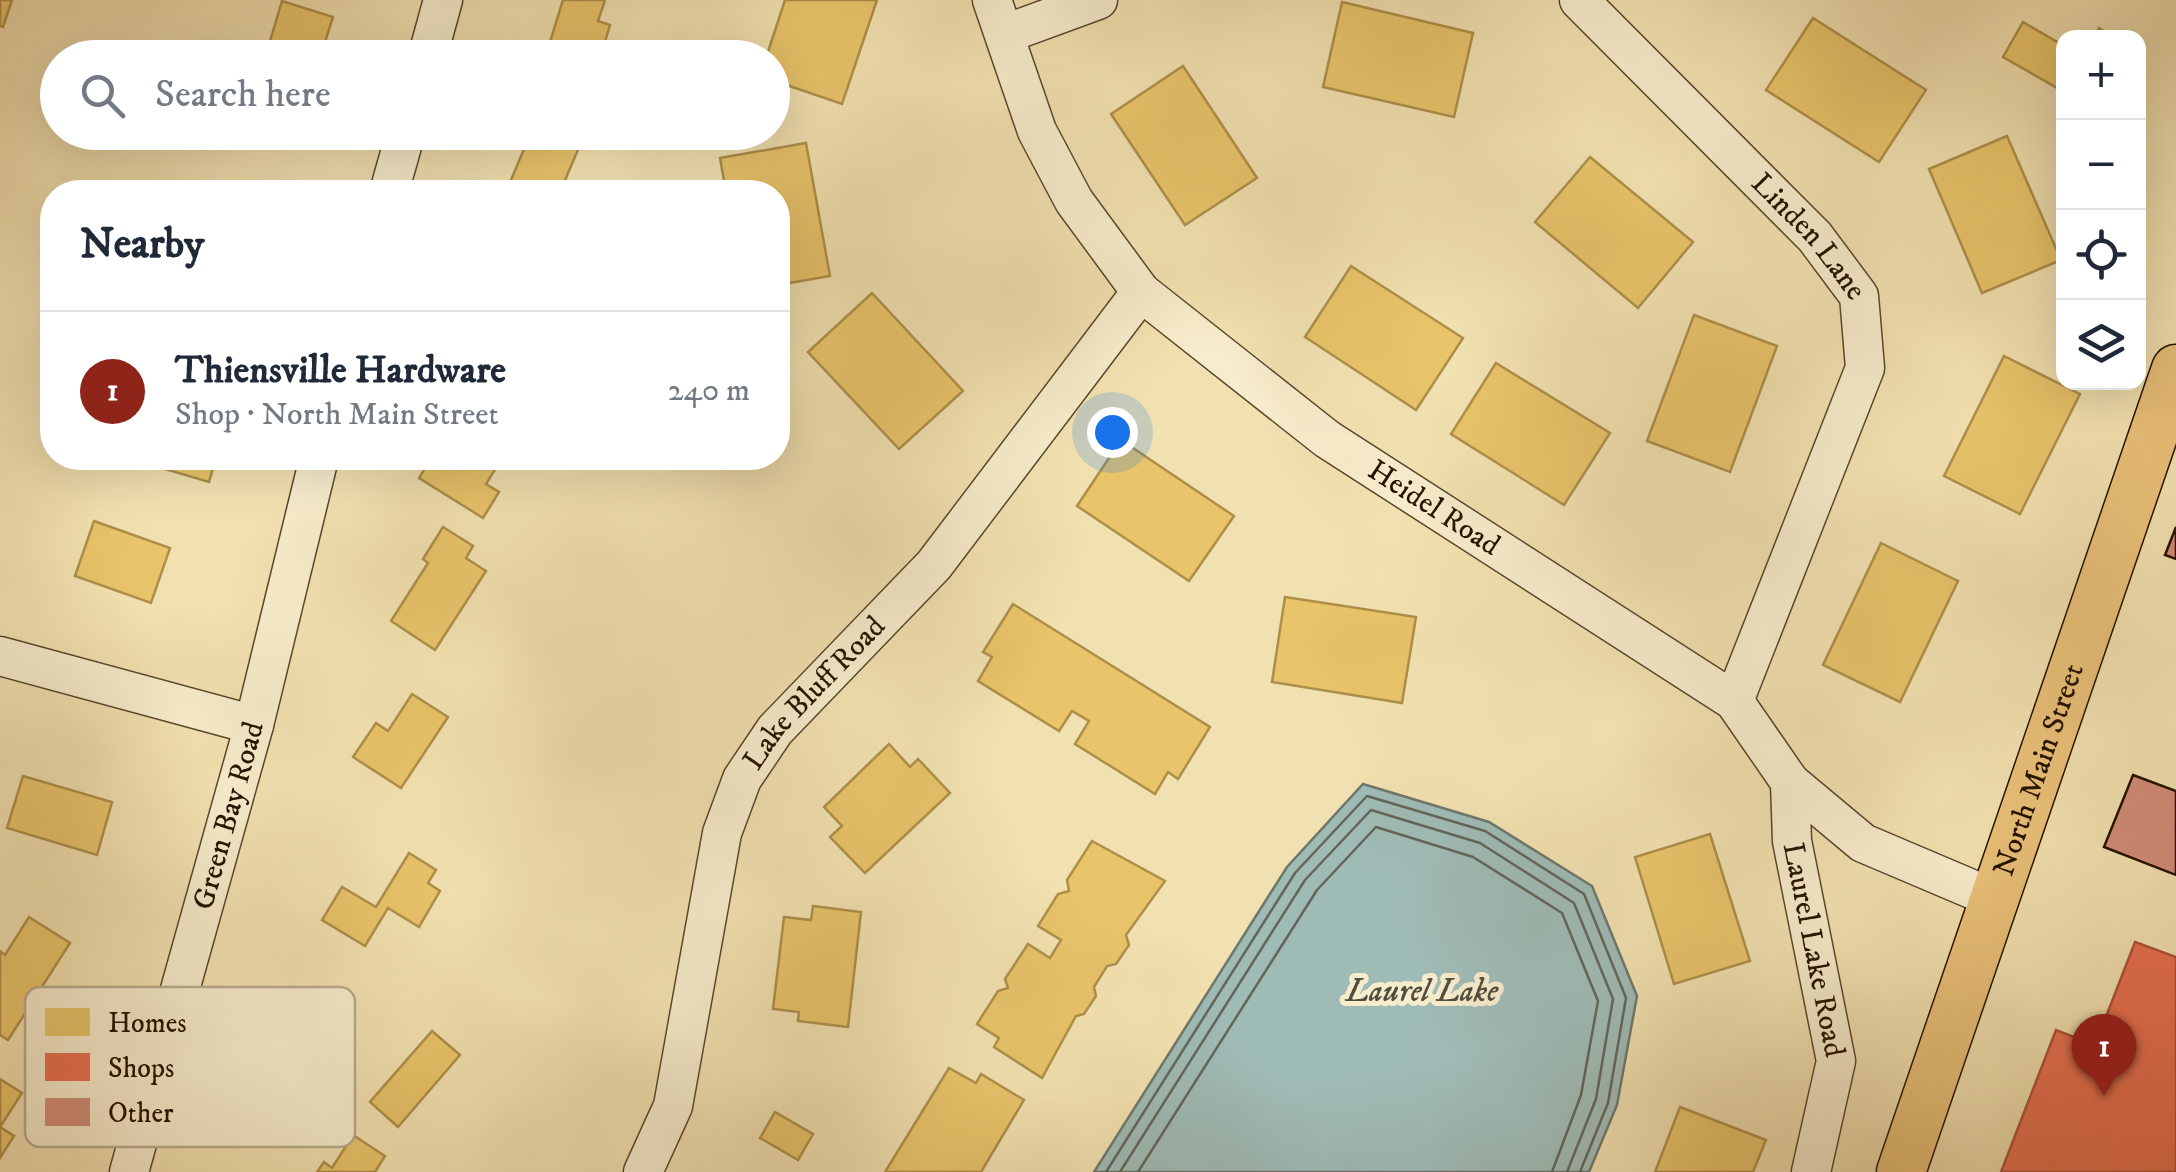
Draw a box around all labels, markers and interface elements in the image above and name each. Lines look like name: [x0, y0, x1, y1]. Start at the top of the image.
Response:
map controls: [2056, 30, 2146, 390]
button: +: [2056, 30, 2146, 120]
search box: [40, 40, 790, 150]
icon: search: [75, 68, 130, 123]
text: Search here: [155, 71, 331, 119]
button: −: [2056, 120, 2146, 210]
street label: Linden Lane: [1743, 165, 1874, 307]
button: locate: [2056, 210, 2146, 300]
text: Nearby: [80, 219, 204, 271]
button: layers: [2056, 300, 2146, 390]
text: Thiensville Hardware: [175, 347, 506, 395]
text: 1: [107, 371, 118, 411]
text: 240 m: [668, 371, 750, 411]
text: Shop · North Main Street: [175, 395, 499, 435]
your location: [1087, 407, 1138, 458]
street label: Heidel Road: [1361, 452, 1507, 564]
street label: Lake Bluff Road: [735, 608, 893, 777]
street label: North Main Street: [1985, 659, 2092, 881]
street label: Green Bay Road: [185, 717, 273, 914]
street label: Laurel Lake Road: [1774, 839, 1853, 1060]
water label: Laurel Lake: [1344, 972, 1499, 1012]
legend: [25, 987, 355, 1147]
text: Homes: [108, 1006, 187, 1041]
pin: 1: [2072, 1014, 2136, 1096]
text: Shops: [108, 1051, 174, 1086]
text: Other: [108, 1096, 174, 1131]

